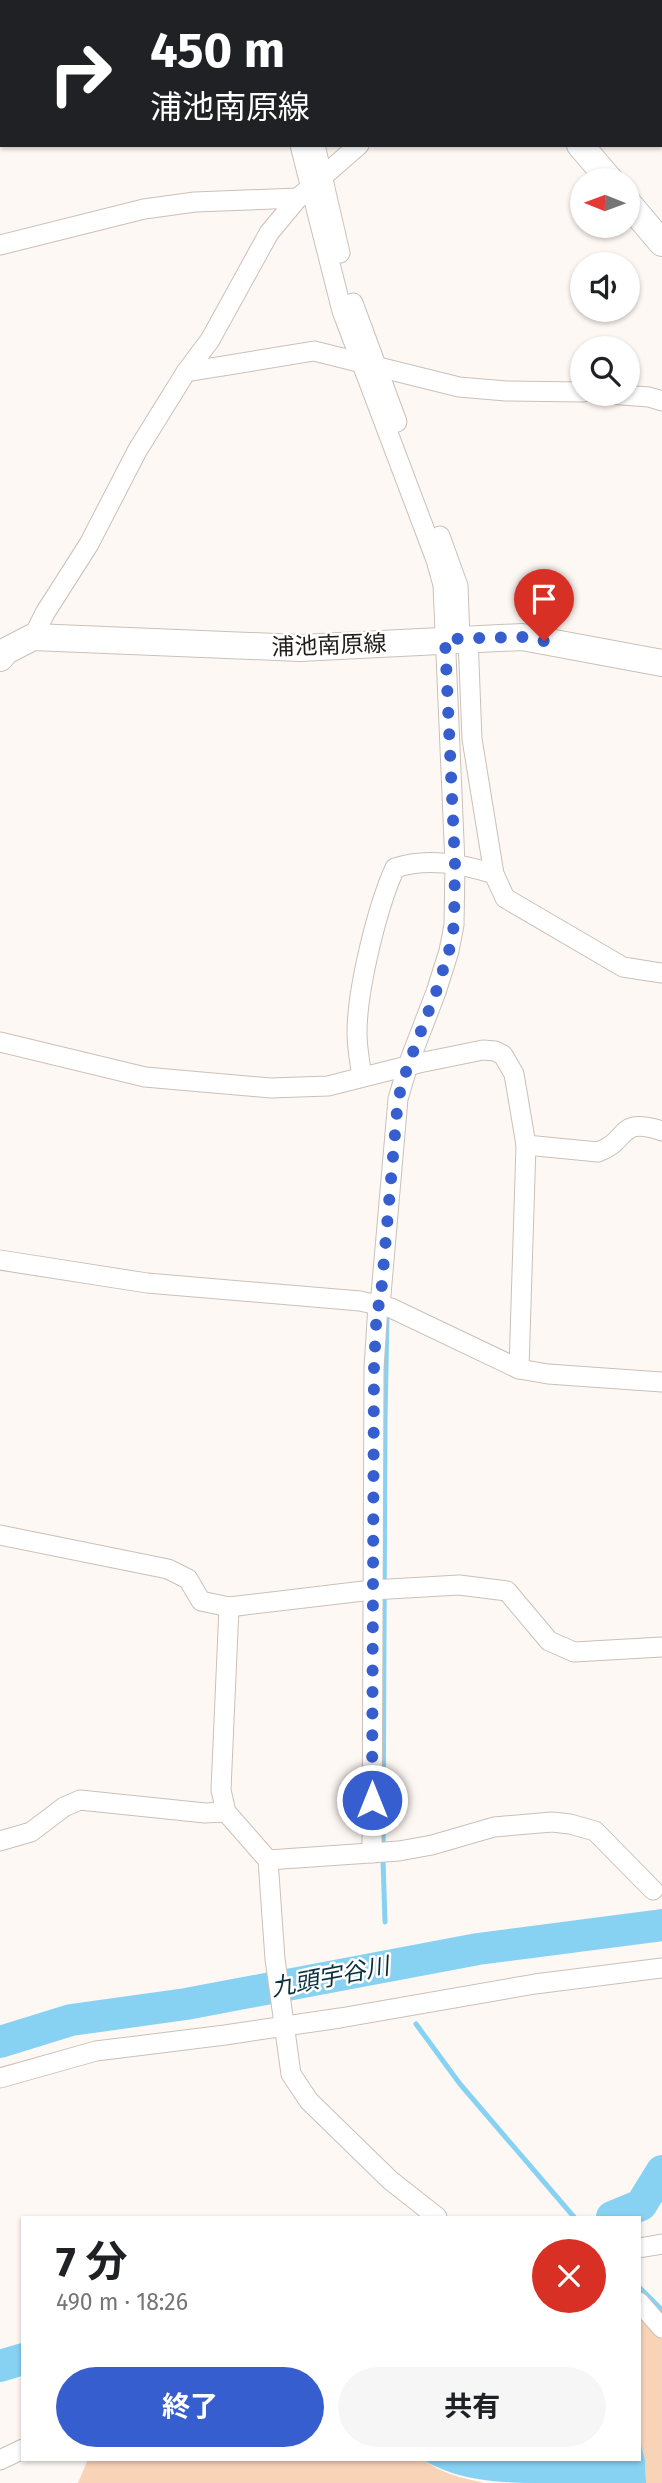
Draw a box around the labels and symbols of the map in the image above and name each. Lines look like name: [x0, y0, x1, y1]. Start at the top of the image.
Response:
north arrow: [570, 168, 640, 238]
pin: [514, 569, 574, 641]
street label: 浦池南原線: [271, 629, 387, 661]
position arrow: [335, 1763, 409, 1837]
water label: 九頭宇谷川: [268, 1951, 395, 2002]

